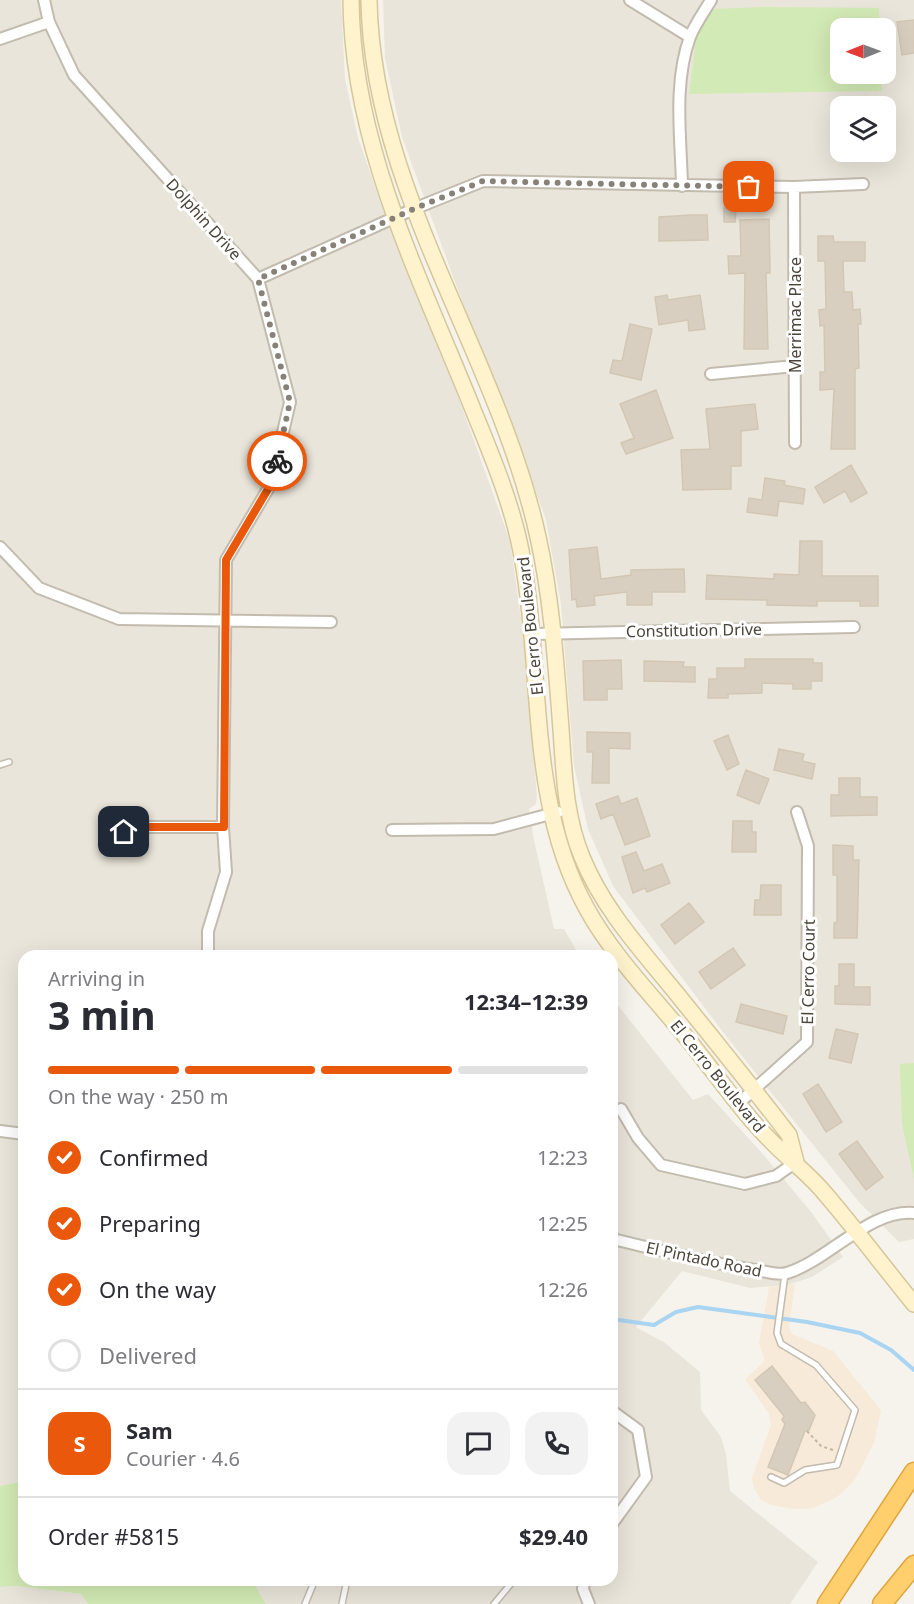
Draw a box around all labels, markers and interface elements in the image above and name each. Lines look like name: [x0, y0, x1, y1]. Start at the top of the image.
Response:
north arrow: [830, 18, 896, 84]
map controls: [830, 18, 896, 162]
button: layers: [830, 96, 896, 162]
pin: [723, 161, 774, 212]
icon: bag: [732, 170, 765, 203]
street label: Dolphin Drive: [161, 173, 247, 265]
street label: Merrimac Place: [784, 257, 806, 373]
courier: [247, 431, 307, 491]
icon: bike: [261, 445, 294, 478]
street label: El Cerro Boulevard: [512, 556, 548, 696]
street label: Constitution Drive: [626, 618, 762, 642]
pin: [98, 806, 149, 857]
icon: home: [107, 815, 140, 848]
street label: El Cerro Court: [796, 919, 820, 1025]
text: Arriving in: [48, 965, 145, 992]
text: 12:34–12:39: [464, 986, 588, 1016]
text: 3 min: [48, 988, 155, 1041]
street label: El Cerro Boulevard: [666, 1015, 770, 1137]
text: On the way · 250 m: [48, 1083, 228, 1110]
icon: check: [48, 1141, 81, 1174]
text: Confirmed: [99, 1142, 209, 1172]
text: 12:23: [537, 1144, 588, 1171]
icon: check: [48, 1207, 81, 1240]
text: Preparing: [99, 1208, 201, 1238]
text: 12:25: [537, 1210, 588, 1237]
street label: El Pintado Road: [644, 1236, 764, 1282]
icon: check: [48, 1273, 81, 1306]
text: On the way: [99, 1274, 216, 1304]
text: 12:26: [537, 1276, 588, 1303]
text: Delivered: [99, 1340, 197, 1370]
button: chat: [447, 1412, 510, 1475]
button: phone: [525, 1412, 588, 1475]
text: Sam: [126, 1415, 173, 1445]
text: S: [73, 1428, 86, 1458]
text: Courier · 4.6: [126, 1445, 240, 1472]
text: Order #5815: [48, 1521, 179, 1551]
text: $29.40: [519, 1521, 588, 1551]

